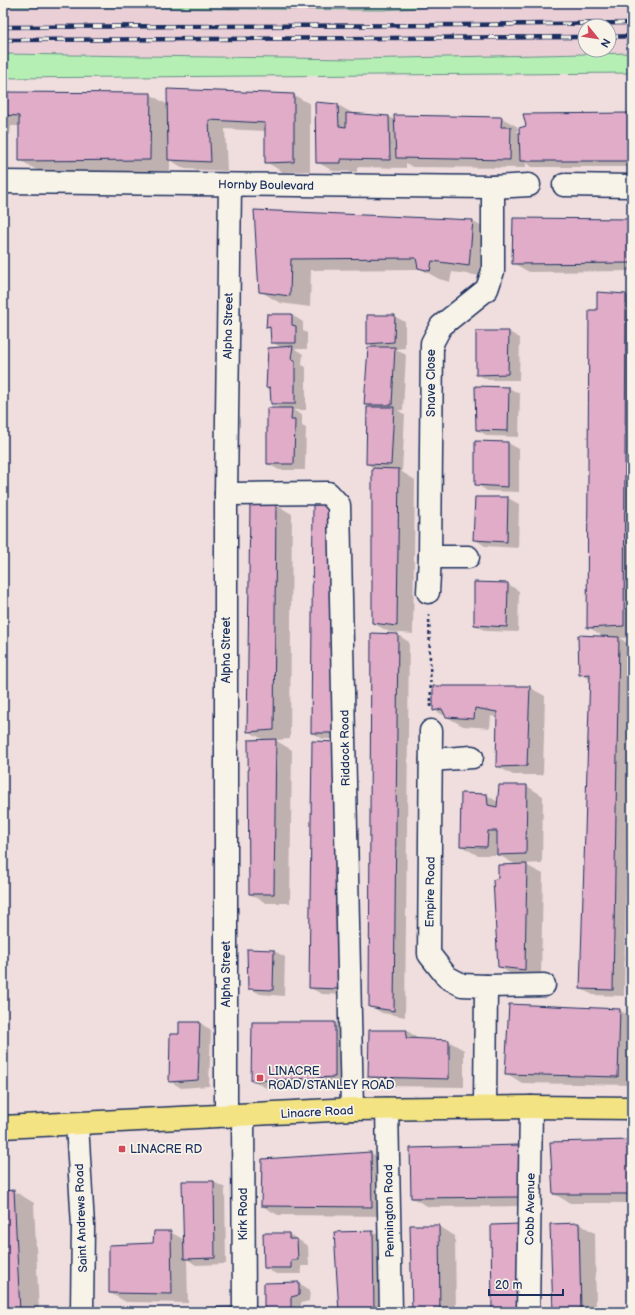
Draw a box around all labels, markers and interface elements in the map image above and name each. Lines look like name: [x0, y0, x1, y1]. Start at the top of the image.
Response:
north arrow: [577, 18, 617, 58]
text: N: [598, 36, 613, 50]
street label: Hornby Boulevard: [218, 177, 314, 194]
street label: Alpha Street: [220, 292, 237, 359]
street label: Snave Close: [424, 349, 439, 417]
street label: Alpha Street: [219, 617, 234, 683]
street label: Riddock Road: [337, 710, 354, 786]
street label: Empire Road: [422, 856, 439, 928]
street label: Alpha Street: [219, 941, 234, 1007]
place label: LINACRE ROAD/STANLEY ROAD: [268, 1064, 395, 1093]
marker: LINACRE ROAD/STANLEY ROAD: [255, 1073, 265, 1083]
street label: Linacre Road: [280, 1103, 354, 1122]
place label: LINACRE RD: [130, 1142, 202, 1157]
marker: LINACRE RD: [117, 1144, 127, 1154]
street label: Saint Andrews Road: [72, 1163, 91, 1273]
street label: Pennington Road: [381, 1164, 398, 1258]
street label: Cobb Avenue: [522, 1173, 539, 1245]
street label: Kirk Road: [236, 1187, 251, 1241]
scale bar: [489, 1271, 563, 1297]
text: 20 m: [495, 1278, 522, 1293]

